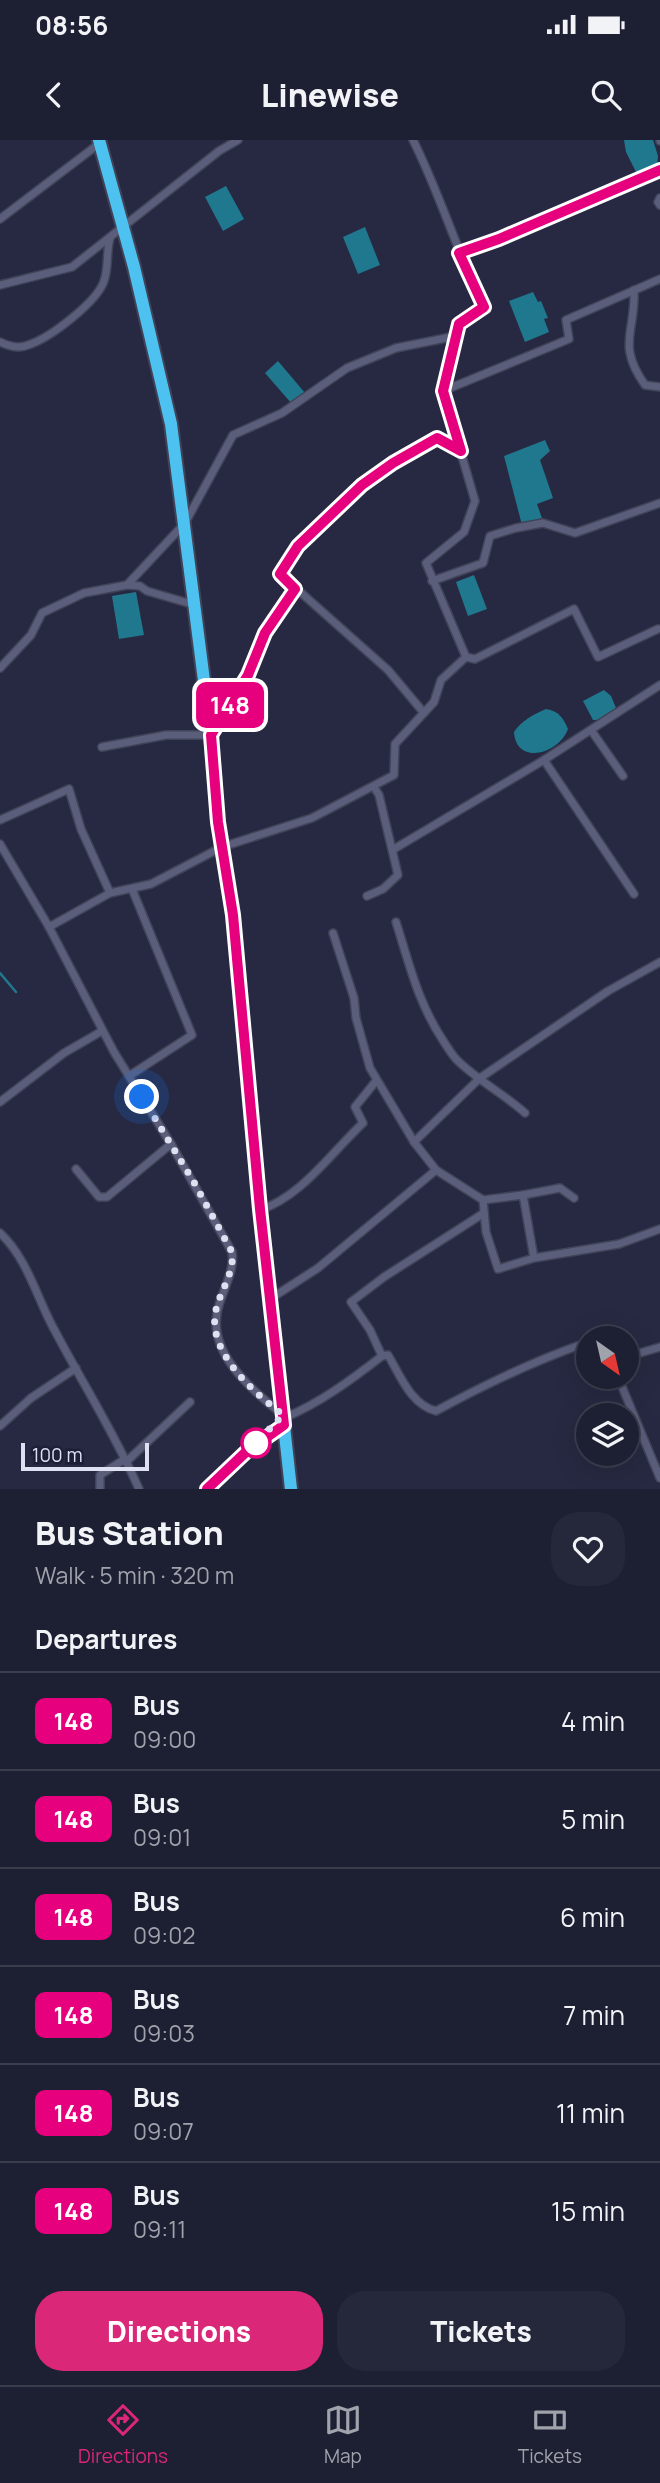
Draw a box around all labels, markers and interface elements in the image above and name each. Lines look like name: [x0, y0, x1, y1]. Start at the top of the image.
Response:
text: 08:56: [35, 7, 108, 43]
text: Linewise: [261, 73, 399, 117]
icon: back: [35, 76, 73, 114]
icon: search: [587, 76, 625, 114]
line badge: 148: [190, 682, 270, 728]
text: 148: [210, 688, 250, 721]
your location: [124, 1079, 159, 1114]
north arrow: [576, 1326, 639, 1390]
map controls: [576, 1326, 639, 1466]
button: layers: [576, 1403, 639, 1466]
unlabelled marker: [241, 1428, 271, 1458]
scale bar: [21, 1440, 149, 1472]
text: 100 m: [32, 1442, 83, 1468]
text: Bus Station: [35, 1510, 224, 1555]
button: heart: [551, 1512, 625, 1586]
text: Walk · 5 min · 320 m: [35, 1559, 234, 1591]
text: Departures: [35, 1621, 177, 1657]
text: Bus: [133, 1687, 180, 1723]
text: 4 min: [561, 1703, 625, 1739]
text: 148: [54, 1704, 93, 1737]
text: 09:00: [133, 1723, 196, 1755]
text: Bus: [133, 1785, 180, 1821]
text: 5 min: [561, 1801, 625, 1837]
text: 148: [54, 1802, 93, 1835]
text: 09:01: [133, 1821, 191, 1853]
text: Bus: [133, 1883, 180, 1919]
text: 6 min: [560, 1899, 625, 1935]
text: 148: [54, 1900, 93, 1933]
text: 09:02: [133, 1919, 195, 1951]
text: Bus: [133, 1981, 180, 2017]
text: 7 min: [563, 1997, 625, 2033]
text: 148: [54, 1998, 93, 2031]
text: 09:03: [133, 2017, 195, 2049]
text: Bus: [133, 2079, 180, 2115]
text: 11 min: [556, 2095, 625, 2131]
text: 148: [54, 2096, 93, 2129]
text: 09:07: [133, 2115, 194, 2147]
text: Bus: [133, 2177, 180, 2213]
text: 15 min: [551, 2193, 625, 2229]
text: 148: [54, 2194, 93, 2227]
text: 09:11: [133, 2213, 186, 2245]
button: Directions: [35, 2291, 323, 2371]
button: Tickets: [337, 2291, 625, 2371]
tab: Directions: [78, 2401, 168, 2469]
tab: Map: [324, 2401, 362, 2469]
tab: Tickets: [518, 2401, 582, 2469]

